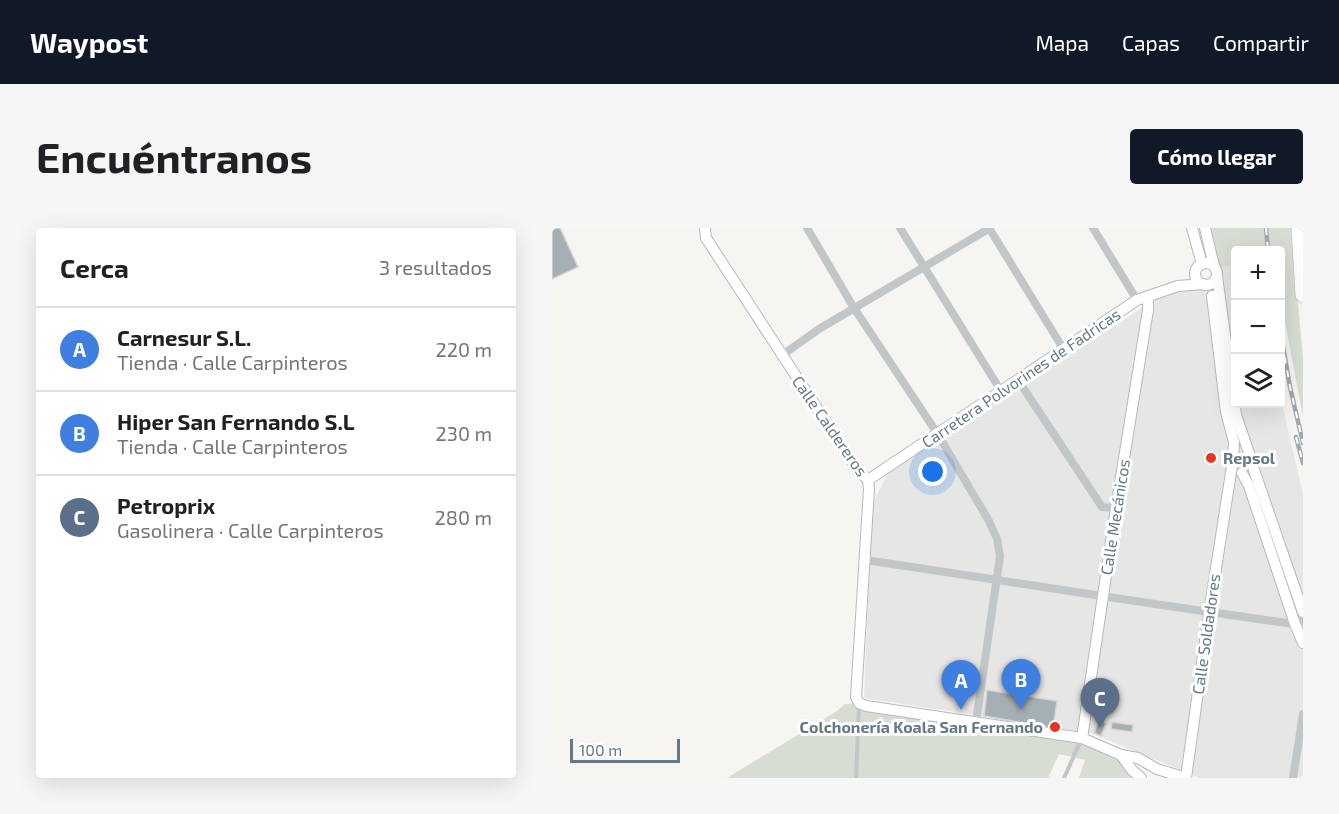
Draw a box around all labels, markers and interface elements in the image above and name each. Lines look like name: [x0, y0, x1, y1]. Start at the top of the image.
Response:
text: Waypost: [30, 25, 148, 59]
text: Mapa: [1035, 30, 1089, 55]
text: Capas: [1122, 30, 1180, 55]
text: Compartir: [1213, 30, 1309, 55]
button: Cómo llegar: [1130, 129, 1303, 184]
text: Encuéntranos: [36, 131, 312, 181]
map controls: [1231, 246, 1285, 408]
button: +: [1231, 246, 1285, 300]
text: Cerca: [60, 252, 129, 283]
text: 3 resultados: [379, 255, 492, 279]
button: −: [1231, 300, 1285, 354]
street label: Carretera Polvorines de Fadricas: [918, 304, 1124, 451]
text: Carnesur S.L.: [117, 324, 251, 350]
text: A: [73, 337, 86, 361]
text: 220 m: [435, 337, 492, 361]
text: Tienda · Calle Carpinteros: [117, 350, 348, 374]
button: layers: [1231, 354, 1285, 408]
street label: Calle Caldereros: [789, 372, 872, 480]
text: Hiper San Fernando S.L: [117, 408, 355, 434]
text: B: [73, 421, 86, 445]
text: 230 m: [436, 421, 492, 445]
text: Tienda · Calle Carpinteros: [117, 434, 348, 458]
place label: Repsol: [1223, 448, 1276, 467]
marker: Repsol: [1204, 451, 1218, 465]
your location: [918, 457, 947, 486]
street label: Calle Mecánicos: [1096, 458, 1133, 576]
text: Petroprix: [117, 492, 215, 518]
text: C: [74, 505, 85, 529]
text: 280 m: [435, 505, 492, 529]
text: Gasolinera · Calle Carpinteros: [117, 518, 384, 542]
street label: Calle Soldadores: [1188, 572, 1223, 695]
pin: A: [942, 660, 980, 710]
pin: B: [1002, 660, 1040, 709]
pin: C: [1080, 678, 1120, 728]
place label: Colchonería Koala San Fernando: [800, 717, 1043, 736]
marker: Colchonería Koala San Fernando: [1048, 720, 1062, 734]
scale bar: [570, 736, 680, 764]
text: 100 m: [579, 740, 622, 759]

